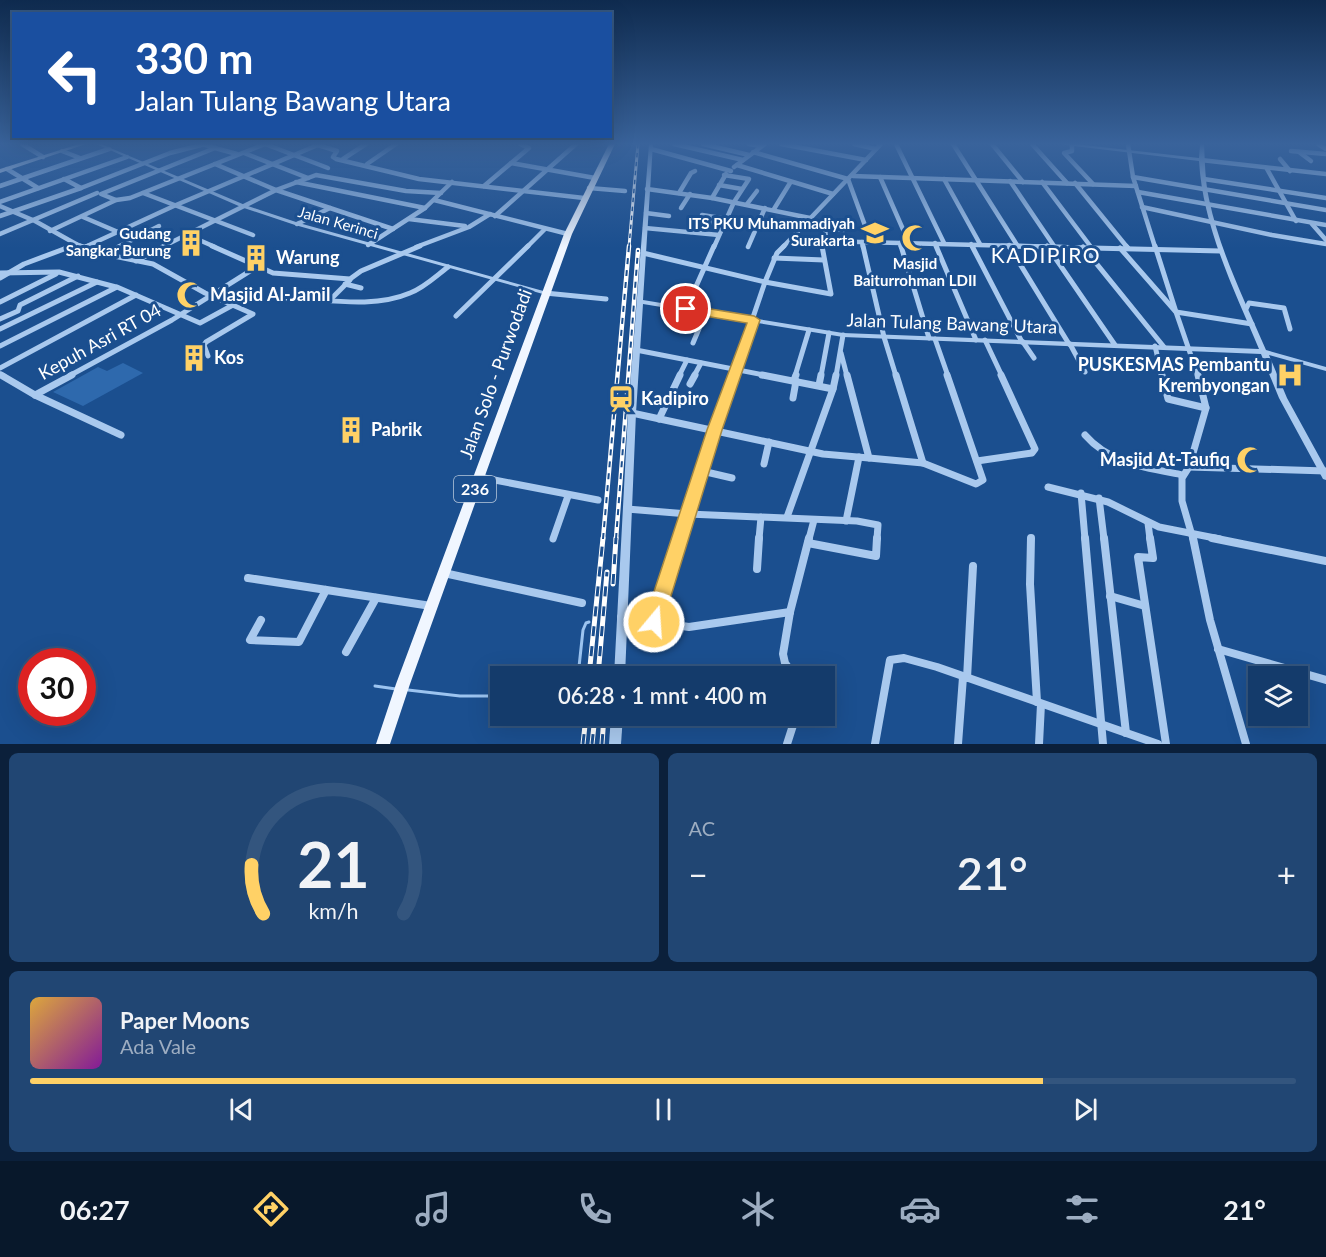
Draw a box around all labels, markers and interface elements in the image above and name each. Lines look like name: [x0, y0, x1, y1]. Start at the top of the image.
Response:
text: 330 m: [135, 33, 253, 83]
icon: left: [36, 36, 114, 114]
text: Jalan Tulang Bawang Utara: [135, 84, 451, 117]
street label: Jalan Kerinci: [296, 202, 380, 242]
place label: ITS PKU Muhammadiyah Surakarta: [688, 214, 855, 249]
school or university icon: ITS PKU Muhammadiyah Surakarta: [860, 218, 890, 248]
mosque icon: Masjid Baiturrohman LDII: [900, 223, 930, 253]
place label: Gudang Sangkar Burung: [66, 224, 171, 259]
building icon: Gudang Sangkar Burung: [176, 228, 206, 258]
district label: KADIPIRO: [991, 242, 1101, 267]
building icon: Warung: [241, 243, 271, 273]
place label: Warung: [276, 246, 340, 268]
place label: Masjid Baiturrohman LDII: [853, 254, 977, 289]
mosque icon: Masjid Al-Jamil: [175, 280, 205, 310]
place label: Masjid Al-Jamil: [210, 283, 330, 305]
pin: [660, 283, 711, 334]
street label: Jalan Solo - Purwodadi: [454, 286, 536, 462]
icon: arrive: [669, 292, 702, 325]
street label: Kepuh Asri RT 04: [34, 298, 165, 384]
street label: Jalan Tulang Bawang Utara: [846, 308, 1058, 338]
building icon: Kos: [179, 343, 209, 373]
place label: Kos: [214, 346, 244, 368]
place label: PUSKESMAS Pembantu Krembyongan: [1078, 353, 1270, 396]
hospital icon: PUSKESMAS Pembantu Krembyongan: [1275, 360, 1305, 390]
station icon: Kadipiro: [606, 384, 636, 414]
place label: Kadipiro: [641, 387, 709, 409]
building icon: Pabrik: [336, 415, 366, 445]
place label: Pabrik: [371, 418, 422, 440]
mosque icon: Masjid At-Taufiq: [1235, 445, 1265, 475]
place label: Masjid At-Taufiq: [1100, 448, 1230, 470]
road number: 236: [454, 476, 496, 502]
position arrow: [622, 590, 686, 654]
speed limit sign: 30: [18, 648, 96, 726]
map controls: [1248, 666, 1308, 726]
button: layers: [1248, 666, 1308, 726]
text: 06:28 · 1 mnt · 400 m: [558, 682, 767, 709]
text: AC: [689, 816, 715, 840]
text: 21: [298, 826, 370, 901]
text: 21°: [957, 846, 1028, 900]
text: −: [689, 854, 708, 894]
text: +: [1277, 854, 1296, 894]
text: km/h: [309, 899, 359, 925]
text: Paper Moons: [120, 1007, 250, 1034]
text: Ada Vale: [120, 1034, 196, 1058]
icon: previous: [225, 1093, 258, 1126]
icon: pause: [647, 1093, 680, 1126]
icon: next: [1069, 1093, 1102, 1126]
icon: directions: [250, 1188, 292, 1230]
icon: music: [412, 1188, 454, 1230]
icon: phone: [574, 1188, 616, 1230]
icon: climate: [737, 1188, 779, 1230]
icon: car: [899, 1188, 941, 1230]
icon: filters: [1061, 1188, 1103, 1230]
text: 06:27: [60, 1193, 130, 1226]
text: 21°: [1223, 1193, 1266, 1226]

